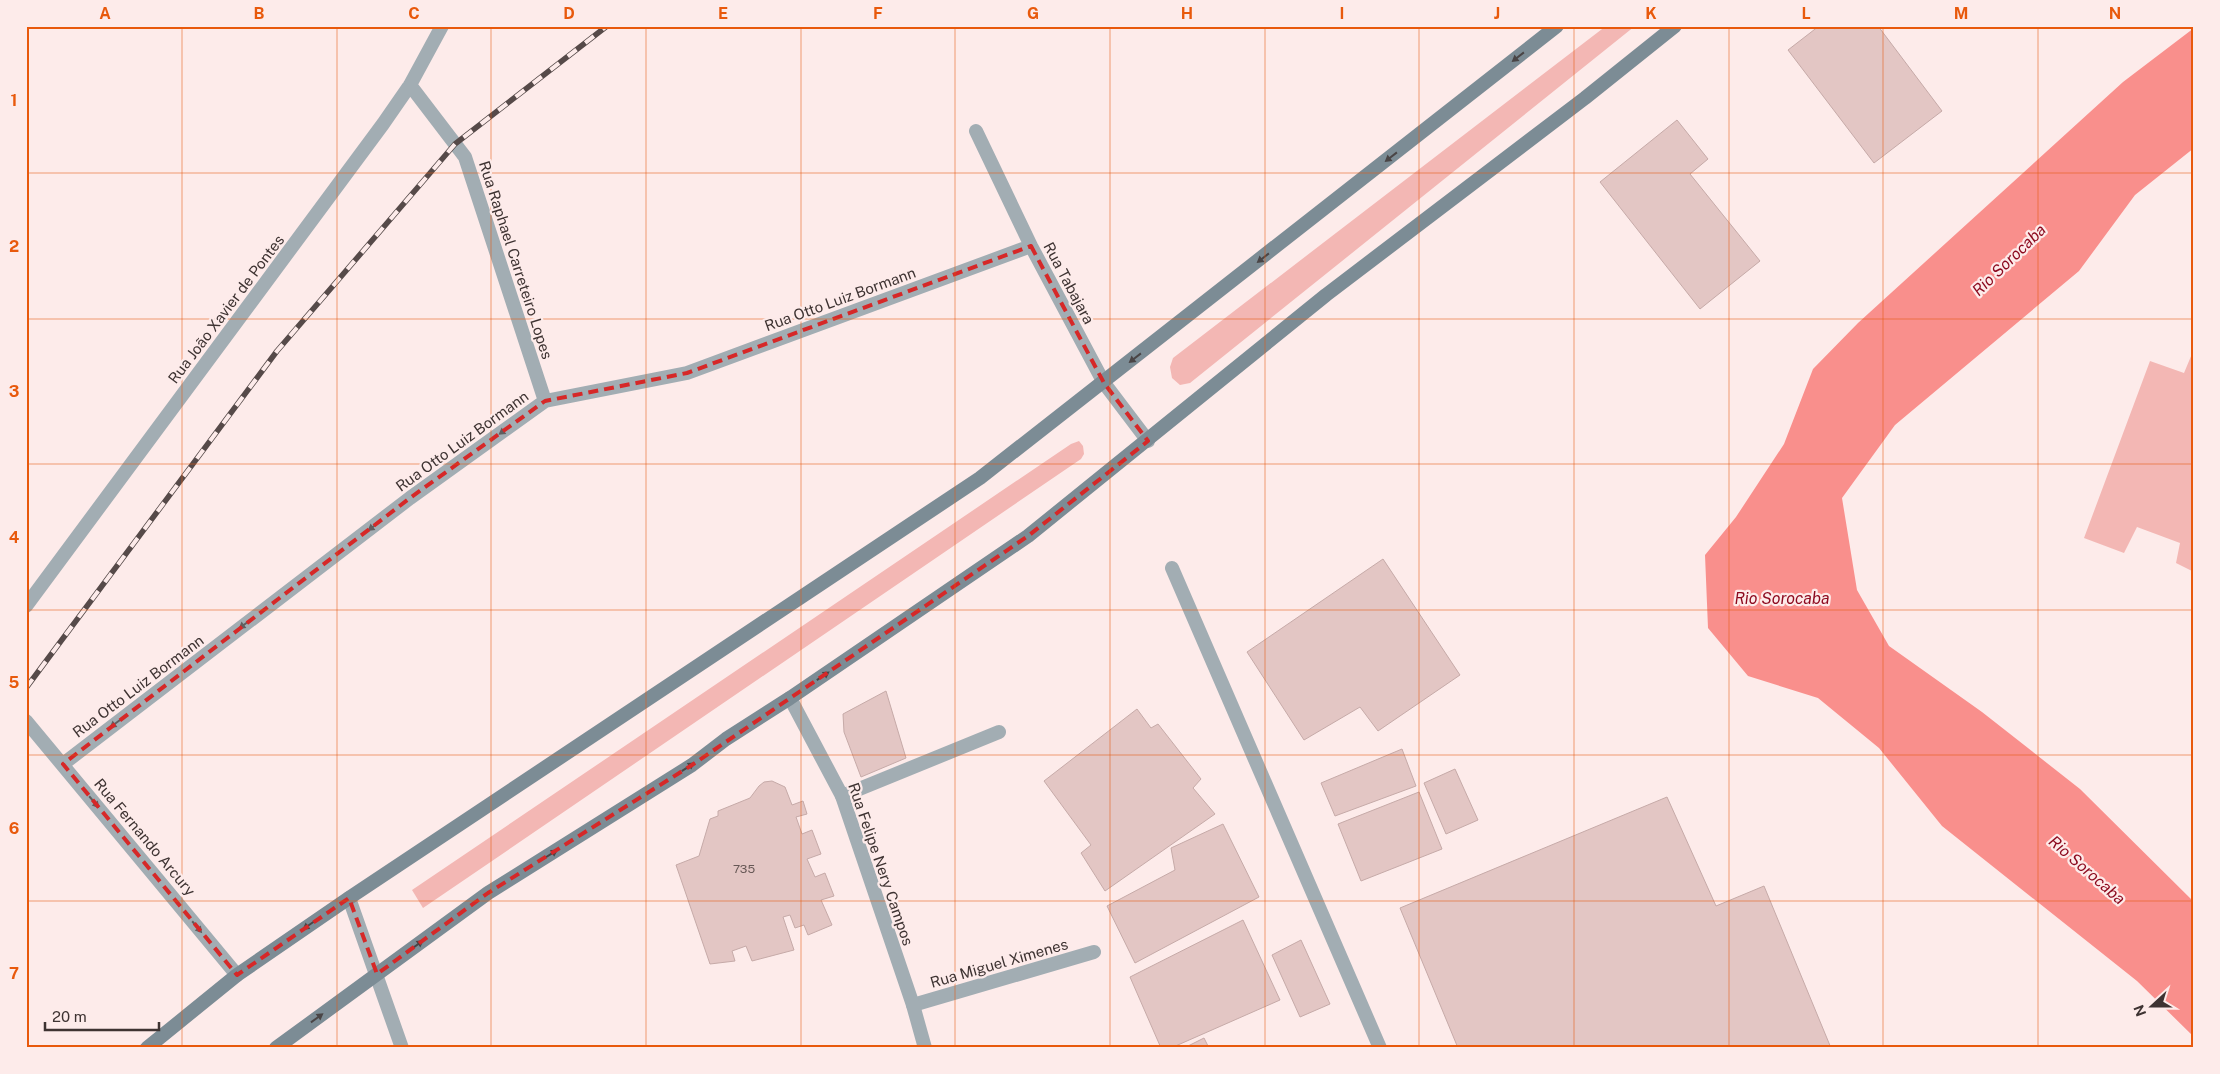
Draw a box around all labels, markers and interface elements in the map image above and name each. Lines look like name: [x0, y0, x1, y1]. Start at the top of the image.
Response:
text: A: [99, 4, 111, 23]
text: B: [254, 4, 265, 23]
text: C: [408, 4, 420, 23]
text: D: [563, 4, 575, 23]
text: E: [718, 4, 728, 23]
text: F: [873, 4, 883, 23]
text: G: [1027, 4, 1039, 23]
text: H: [1181, 4, 1193, 23]
text: I: [1340, 4, 1344, 23]
text: J: [1494, 4, 1500, 23]
text: K: [1645, 4, 1657, 23]
text: L: [1801, 4, 1811, 23]
text: M: [1954, 4, 1968, 23]
text: N: [2109, 4, 2121, 23]
one-way arrow: [1512, 51, 1525, 62]
text: 1: [11, 91, 17, 110]
one-way arrow: [1385, 152, 1398, 163]
street label: Rua Raphael Carreteiro Lopes: [476, 159, 556, 361]
water label: Rio Sorocaba: [1968, 220, 2050, 300]
street label: Rua João Xavier de Pontes: [165, 231, 287, 387]
text: 2: [9, 237, 19, 256]
street label: Rua Tabajara: [1040, 239, 1098, 327]
one-way arrow: [1257, 252, 1270, 263]
street label: Rua Otto Luiz Bormann: [762, 264, 918, 334]
one-way arrow: [1129, 352, 1142, 363]
text: 3: [9, 382, 19, 401]
street label: Rua Otto Luiz Bormann: [393, 387, 531, 495]
one-way arrow: [498, 425, 512, 435]
one-way arrow: [368, 520, 381, 531]
text: 4: [9, 528, 20, 547]
water label: Rio Sorocaba: [1735, 589, 1829, 608]
one-way arrow: [239, 619, 252, 630]
street label: Rua Otto Luiz Bormann: [69, 631, 207, 741]
one-way arrow: [816, 671, 829, 681]
text: 5: [9, 673, 20, 692]
one-way arrow: [110, 718, 123, 729]
one-way arrow: [681, 762, 695, 772]
street label: Rua Fernando Arcury: [91, 775, 199, 899]
street label: Rua Felipe Nery Campos: [845, 780, 917, 948]
one-way arrow: [88, 795, 100, 807]
text: 6: [9, 819, 19, 838]
water label: Rio Sorocaba: [2045, 832, 2129, 908]
one-way arrow: [544, 849, 557, 858]
house number: 735: [733, 862, 755, 876]
one-way arrow: [192, 920, 203, 933]
one-way arrow: [302, 920, 315, 930]
street label: Rua Miguel Ximenes: [928, 935, 1070, 991]
one-way arrow: [410, 940, 423, 951]
text: 7: [9, 964, 19, 983]
north arrow: [2128, 982, 2178, 1032]
scale bar: [45, 999, 159, 1031]
text: N: [2130, 1003, 2149, 1019]
text: 20 m: [52, 1008, 87, 1025]
one-way arrow: [310, 1013, 324, 1023]

